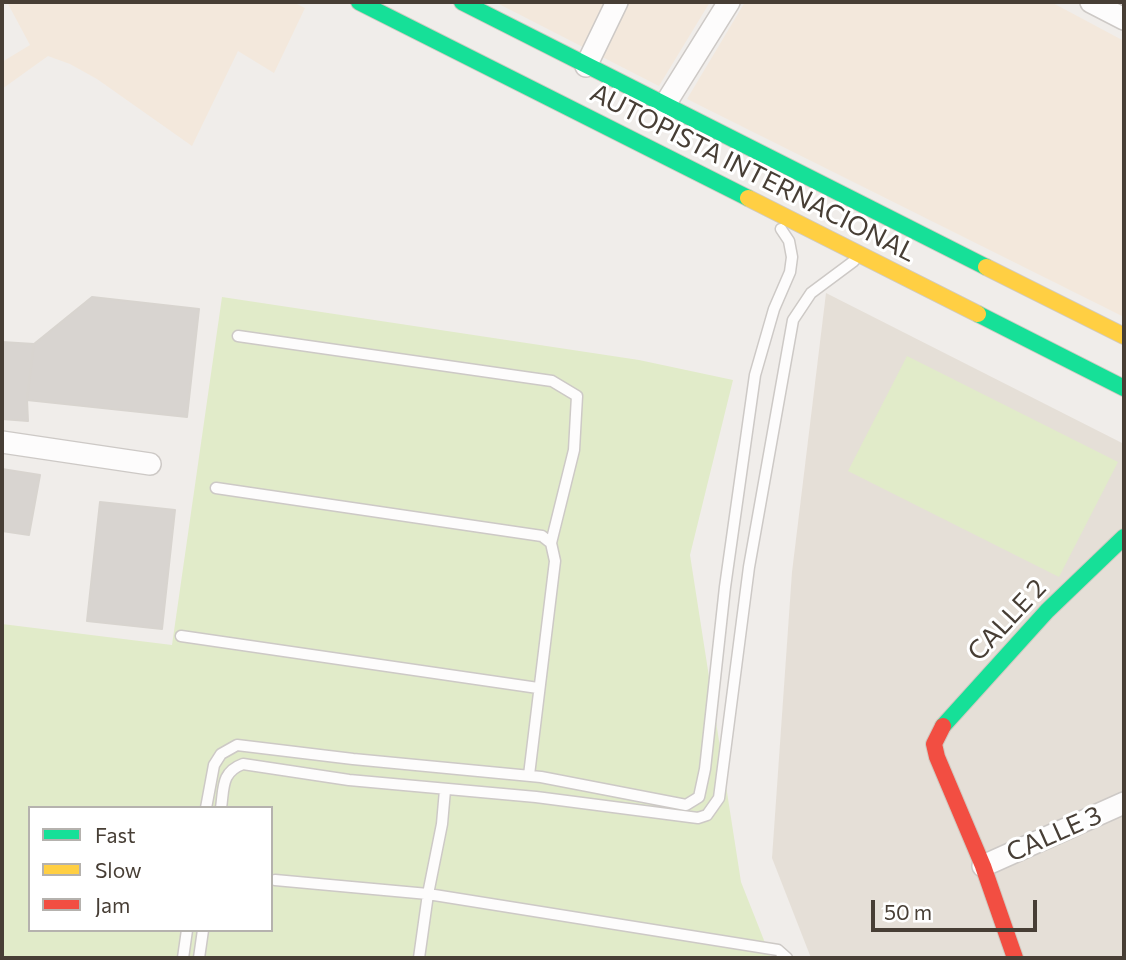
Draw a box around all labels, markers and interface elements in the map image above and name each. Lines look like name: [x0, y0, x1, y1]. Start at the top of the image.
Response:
street label: AUTOPISTA INTERNACIONAL: [585, 77, 921, 269]
street label: CALLE 2: [961, 573, 1053, 667]
street label: CALLE 3: [1002, 799, 1106, 869]
legend: [28, 806, 273, 932]
text: Fast: [95, 822, 136, 847]
text: Slow: [95, 857, 142, 882]
scale bar: [874, 886, 1040, 930]
text: Jam: [95, 892, 130, 917]
text: 50 m: [884, 899, 932, 924]

